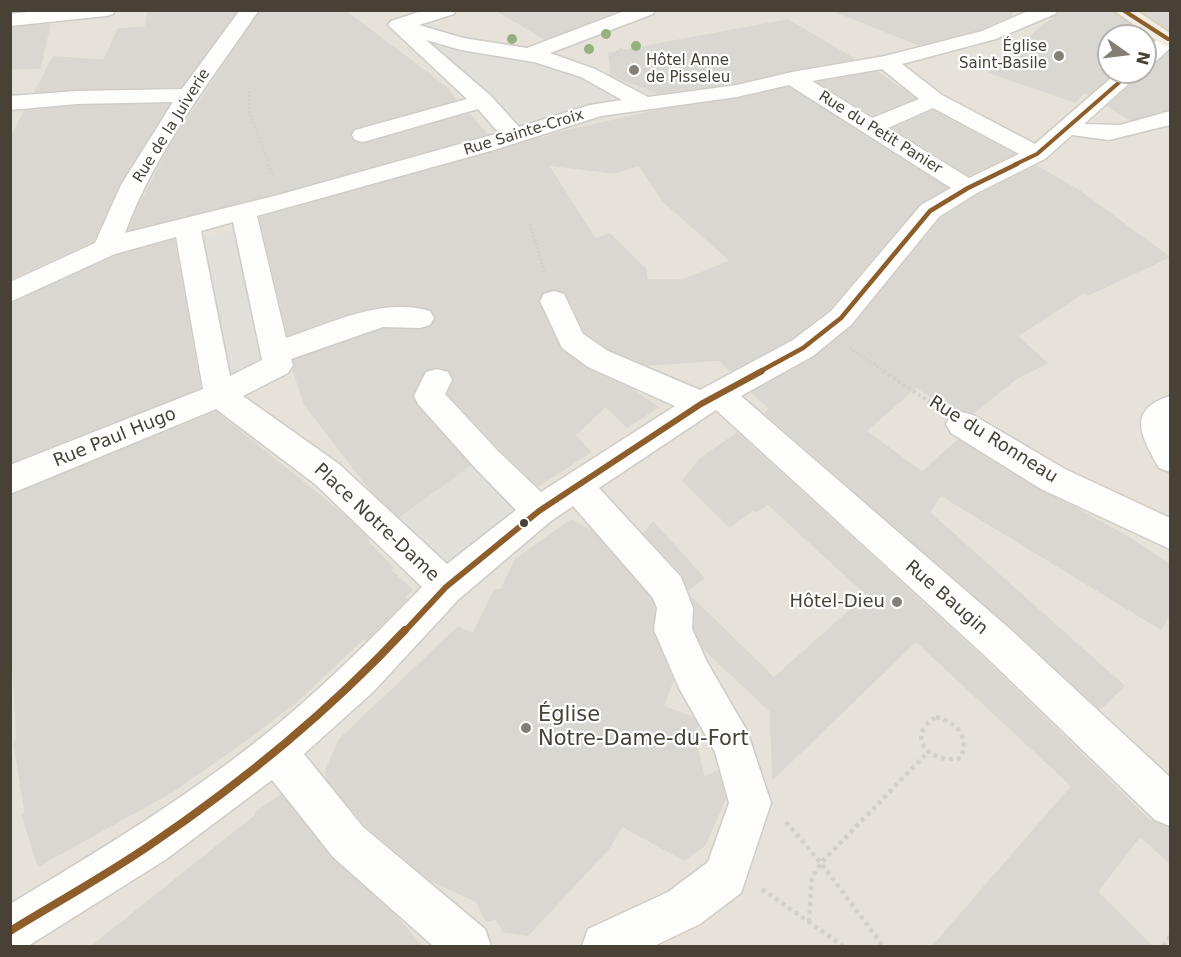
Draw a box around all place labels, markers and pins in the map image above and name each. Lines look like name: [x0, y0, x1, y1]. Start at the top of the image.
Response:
place label: Église Saint-Basile: [959, 38, 1047, 73]
marker: Église Saint-Basile: [1052, 49, 1066, 63]
place label: Hôtel Anne de Pisseleu: [646, 52, 730, 87]
marker: Hôtel Anne de Pisseleu: [627, 63, 641, 77]
unlabelled marker: [518, 517, 530, 529]
place label: Hôtel-Dieu: [789, 591, 885, 613]
marker: Hôtel-Dieu: [890, 595, 904, 609]
place label: Église Notre-Dame-du-Fort: [538, 703, 749, 753]
marker: Église Notre-Dame-du-Fort: [519, 721, 533, 735]

